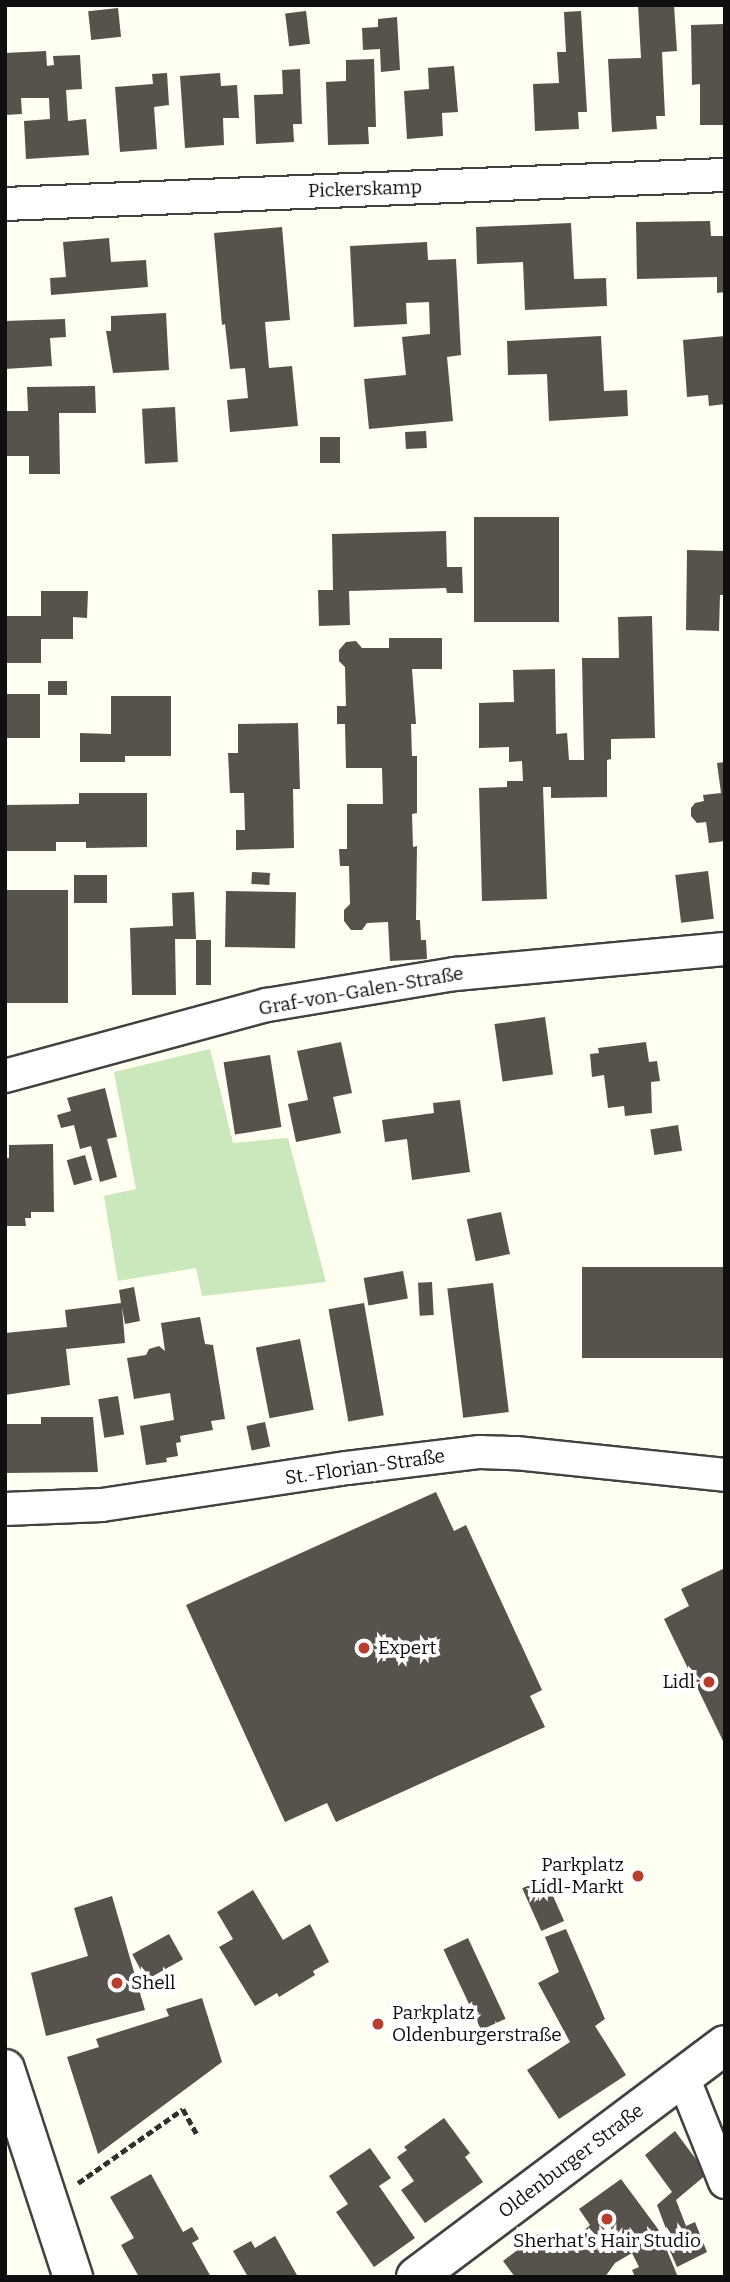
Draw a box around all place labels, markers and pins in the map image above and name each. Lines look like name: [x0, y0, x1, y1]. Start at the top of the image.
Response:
place label: Expert: [378, 1637, 436, 1659]
marker: Expert: [356, 1640, 372, 1656]
place label: Lidl: [662, 1671, 695, 1693]
marker: Lidl: [701, 1674, 717, 1690]
place label: Parkplatz Lidl-Markt: [530, 1854, 624, 1898]
marker: Parkplatz Lidl-Markt: [630, 1868, 646, 1884]
place label: Shell: [131, 1972, 176, 1994]
marker: Shell: [109, 1975, 125, 1991]
place label: Parkplatz Oldenburgerstraße: [392, 2002, 562, 2046]
marker: Parkplatz Oldenburgerstraße: [370, 2016, 386, 2032]
marker: Sherhat's Hair Studio: [599, 2211, 615, 2227]
place label: Sherhat's Hair Studio: [513, 2230, 701, 2252]

